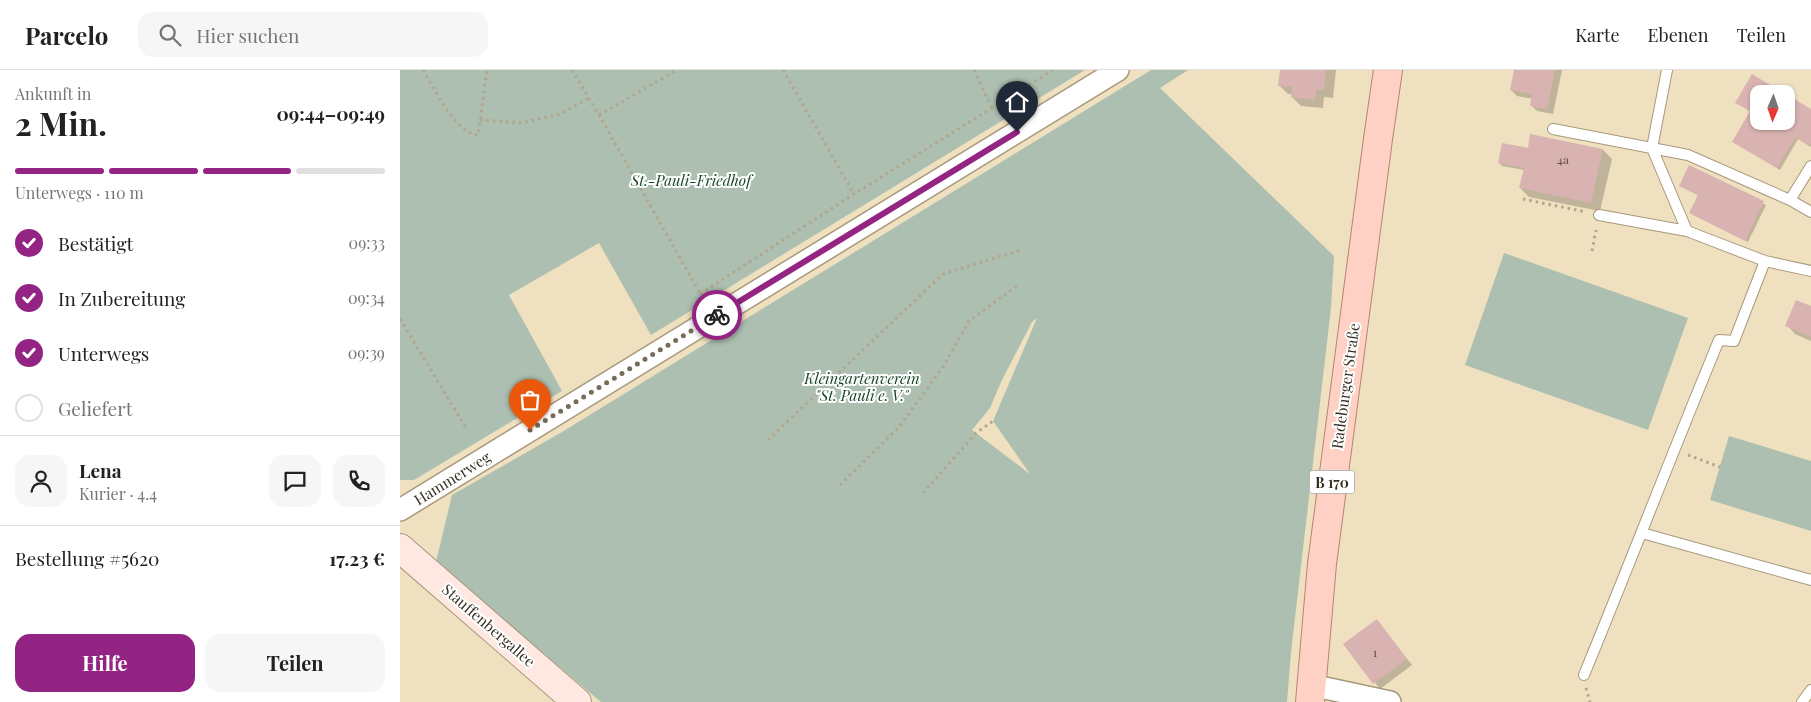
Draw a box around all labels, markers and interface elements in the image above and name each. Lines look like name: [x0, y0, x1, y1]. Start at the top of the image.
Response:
search box: [138, 12, 488, 57]
text: Parcelo: [25, 19, 108, 51]
icon: search: [156, 21, 184, 49]
text: Hier suchen: [196, 22, 299, 48]
text: Karte: [1575, 23, 1620, 47]
text: Ebenen: [1648, 23, 1708, 47]
text: Teilen: [1736, 23, 1786, 47]
pin: [996, 81, 1038, 132]
text: Ankunft in: [15, 83, 91, 104]
north arrow: [1750, 85, 1795, 130]
map controls: [1750, 85, 1795, 130]
icon: home: [1003, 88, 1031, 116]
text: 09:44–09:49: [276, 100, 385, 126]
text: 2 Min.: [15, 101, 107, 144]
house number: 4a: [1557, 151, 1569, 167]
park label: St.-Pauli-Friedhof: [630, 170, 754, 190]
text: Unterwegs · 110 m: [15, 182, 144, 203]
icon: check: [15, 229, 43, 257]
text: Bestätigt: [58, 230, 133, 256]
text: 09:33: [349, 232, 385, 253]
icon: check: [15, 284, 43, 312]
text: In Zubereitung: [58, 285, 185, 311]
text: 09:34: [348, 287, 385, 308]
courier: [692, 290, 742, 340]
icon: bike: [703, 301, 731, 329]
street label: Radeburger Straße: [1326, 322, 1364, 450]
icon: check: [15, 339, 43, 367]
text: Unterwegs: [58, 340, 149, 366]
text: 09:39: [348, 342, 385, 363]
park label: Kleingartenverein "St. Pauli e. V.": [803, 368, 920, 405]
pin: [509, 379, 551, 430]
icon: bag: [516, 386, 544, 414]
text: Geliefert: [58, 395, 132, 421]
street label: Hammerweg: [410, 447, 494, 509]
button: person: [15, 455, 67, 507]
button: chat: [269, 455, 321, 507]
button: phone: [333, 455, 385, 507]
text: Lena: [79, 457, 122, 483]
road number: B 170: [1310, 471, 1354, 494]
text: Kurier · 4.4: [79, 483, 157, 504]
text: Bestellung #5620: [15, 545, 159, 571]
text: 17.23 €: [329, 545, 385, 571]
street label: Stauffenbergallee: [438, 579, 540, 671]
button: Hilfe: [15, 634, 195, 692]
button: Teilen: [205, 634, 385, 692]
house number: 1: [1373, 644, 1378, 660]

